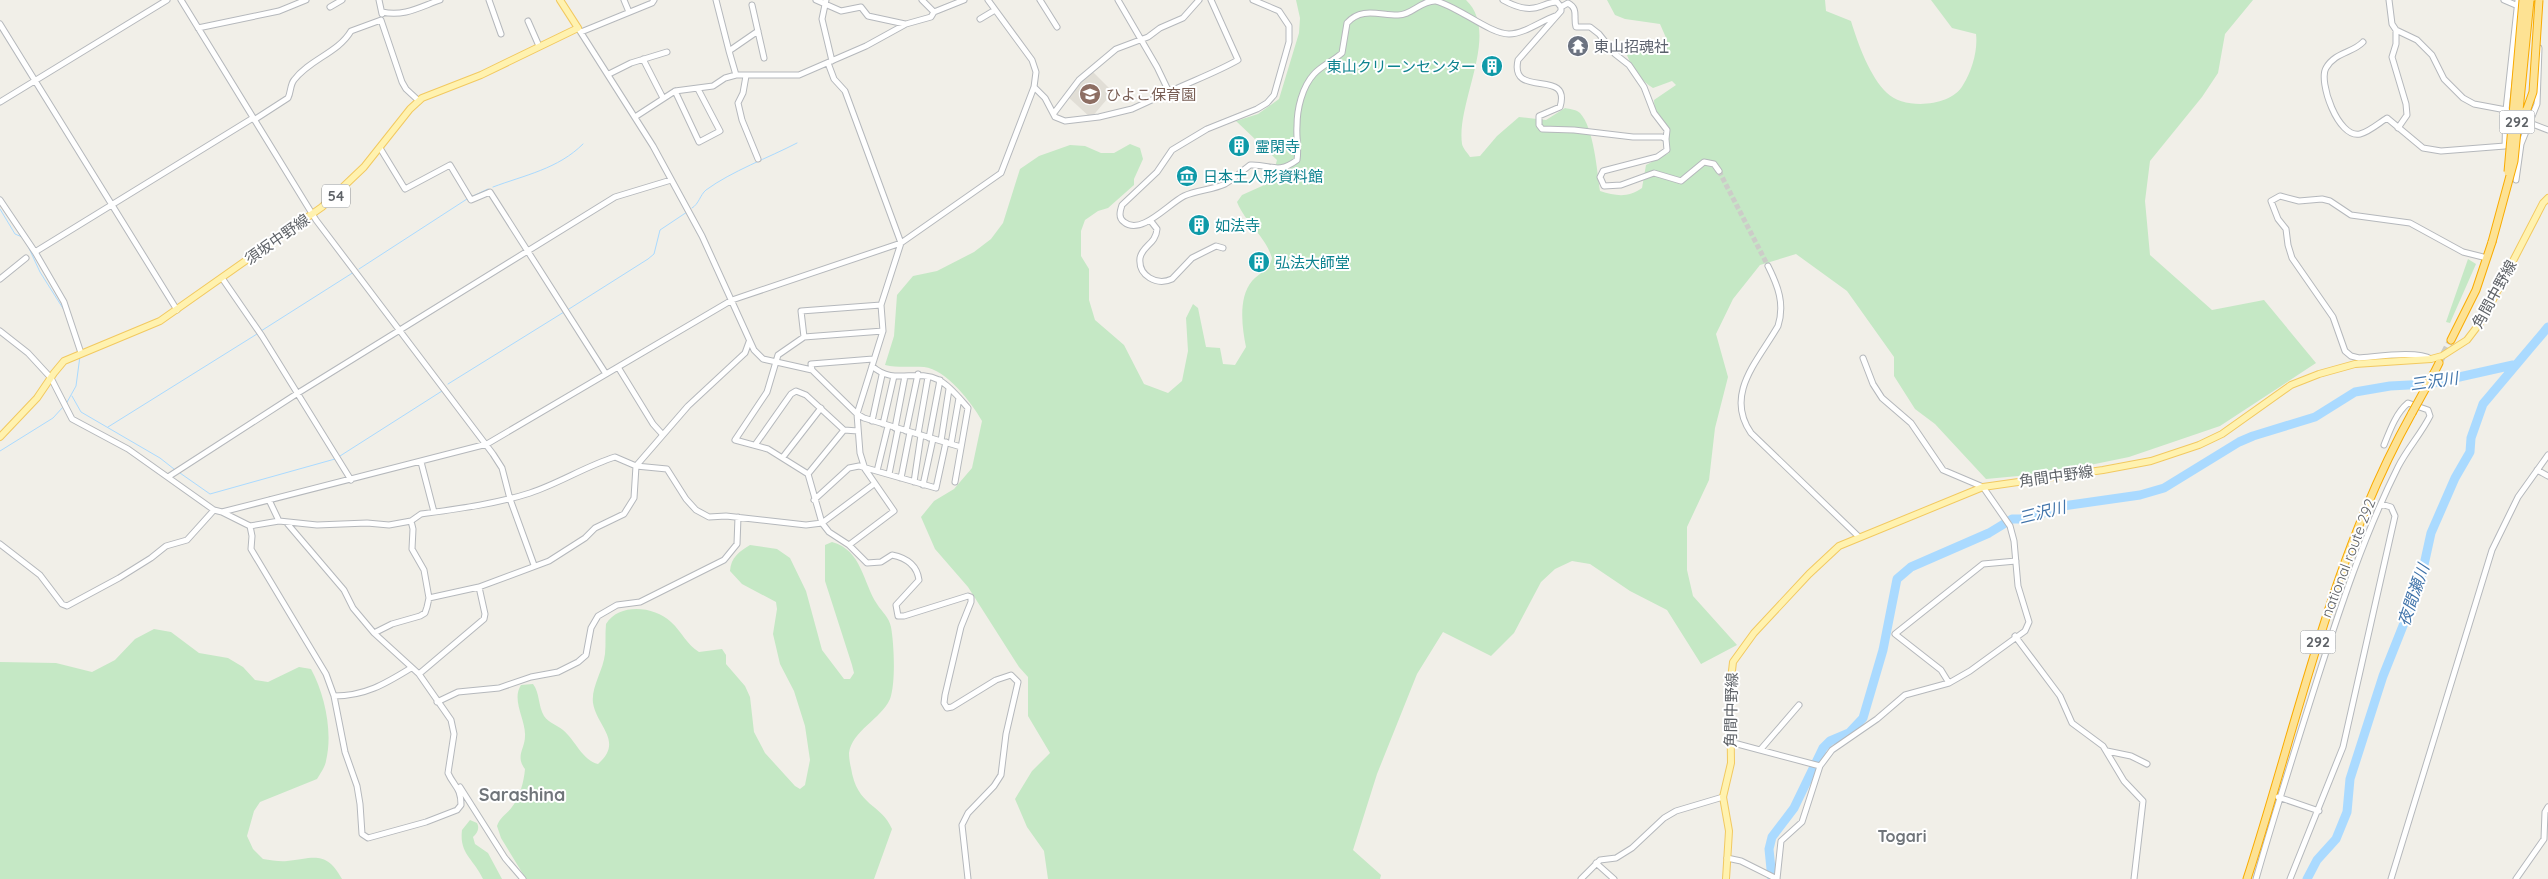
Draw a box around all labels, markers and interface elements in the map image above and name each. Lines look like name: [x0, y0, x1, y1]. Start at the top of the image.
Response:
temple icon: 東山招魂社: [1566, 34, 1590, 58]
place label: 東山招魂社: [1594, 37, 1669, 56]
building icon: 東山クリーンセンター: [1480, 54, 1504, 78]
place label: 東山クリーンセンター: [1327, 57, 1476, 76]
school or university icon: ひよこ保育園: [1078, 82, 1102, 106]
place label: ひよこ保育園: [1106, 85, 1196, 104]
road number: 292: [2500, 110, 2534, 134]
building icon: 霊閑寺: [1227, 134, 1251, 158]
place label: 霊閑寺: [1255, 137, 1300, 156]
museum icon: 日本土人形資料館: [1175, 164, 1199, 188]
place label: 日本土人形資料館: [1203, 167, 1323, 186]
road number: 54: [322, 185, 350, 208]
street label: 須坂中野線: [241, 210, 313, 268]
building icon: 如法寺: [1187, 213, 1211, 237]
place label: 如法寺: [1215, 216, 1260, 235]
building icon: 弘法大師堂: [1247, 250, 1271, 274]
place label: 弘法大師堂: [1275, 253, 1350, 272]
street label: 角間中野線: [2468, 257, 2520, 331]
water label: 三沢川: [2409, 367, 2461, 394]
street label: 角間中野線: [2018, 461, 2094, 491]
water label: 三沢川: [2016, 496, 2070, 528]
street label: national route 292: [2317, 496, 2379, 620]
water label: 夜間瀬川: [2393, 560, 2434, 629]
road number: 292: [2300, 630, 2336, 654]
street label: 角間中野線: [1721, 672, 1741, 748]
district label: Sarashina: [479, 783, 565, 806]
district label: Togari: [1878, 826, 1926, 846]

